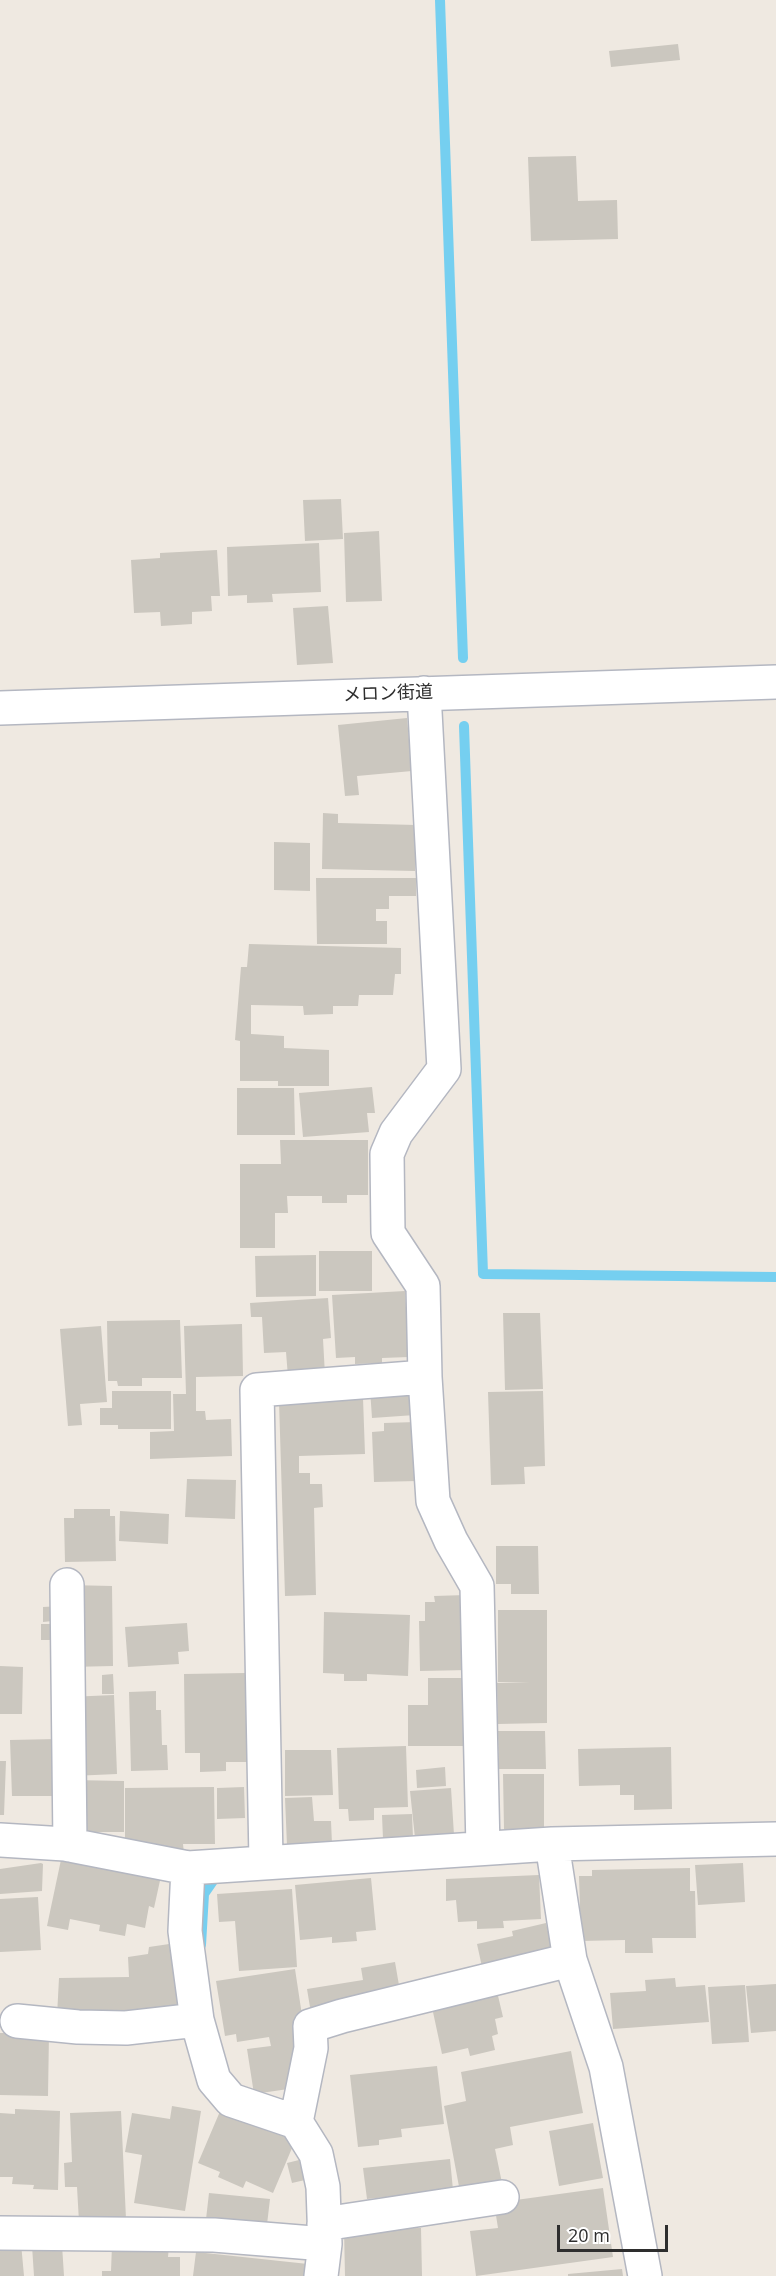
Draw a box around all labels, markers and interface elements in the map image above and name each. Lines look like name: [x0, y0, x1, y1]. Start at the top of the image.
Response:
street label: メロン街道: [343, 682, 433, 706]
scale bar: [560, 2213, 671, 2251]
text: 20 m: [568, 2223, 610, 2247]

